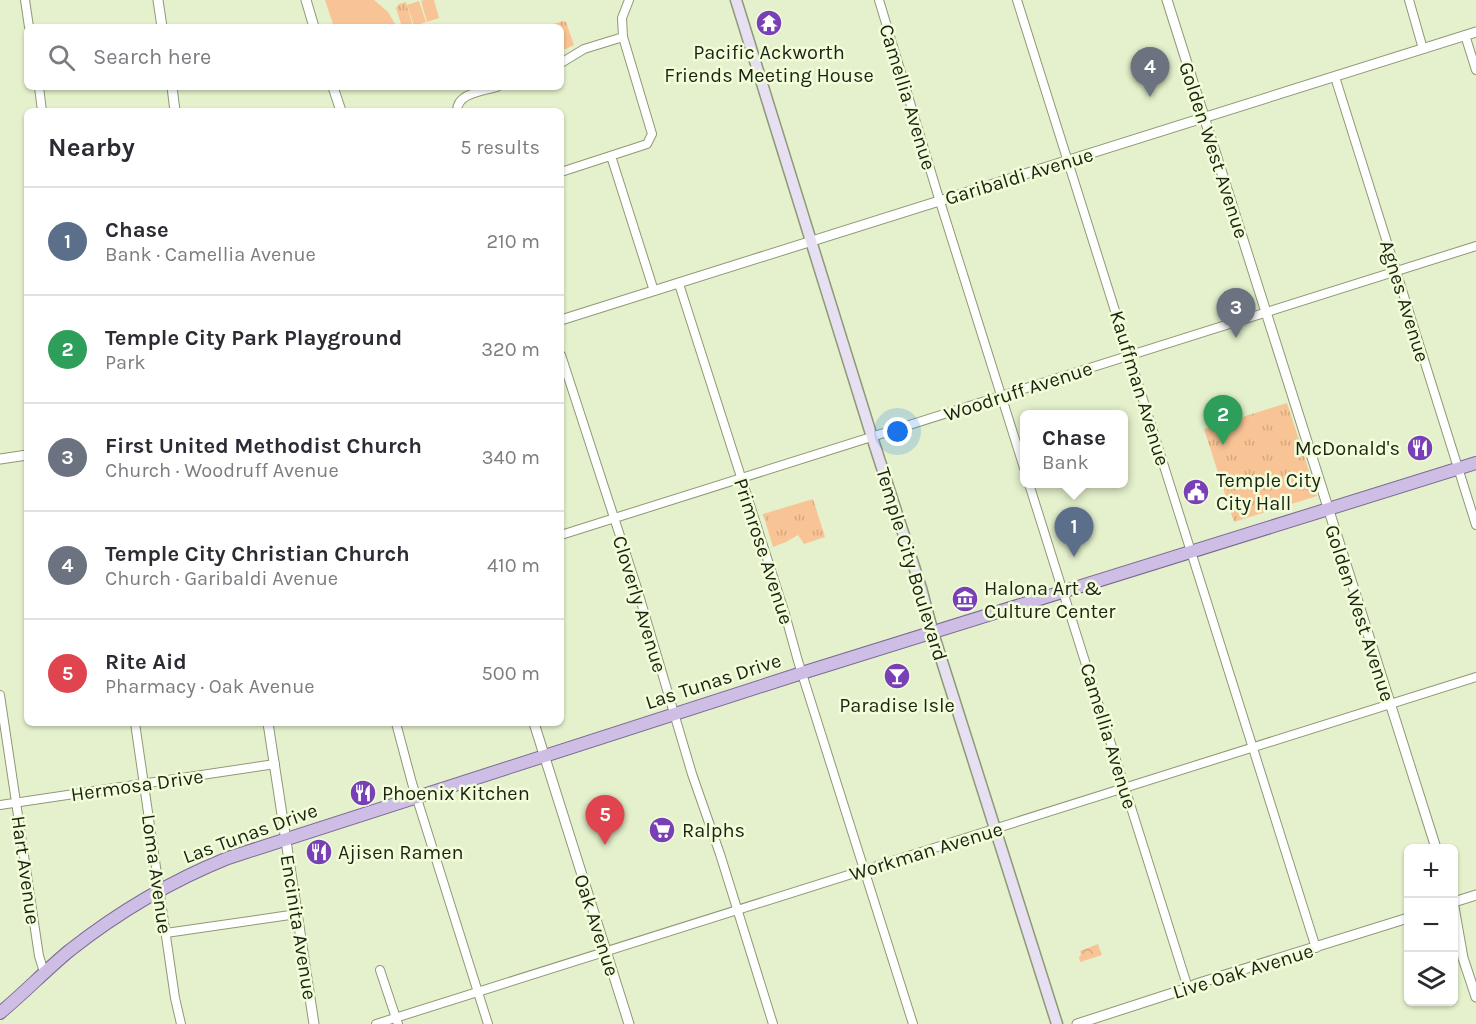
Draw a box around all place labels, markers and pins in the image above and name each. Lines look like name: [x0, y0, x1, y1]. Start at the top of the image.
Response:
temple icon: Pacific Ackworth Friends Meeting House: [754, 8, 784, 38]
place label: Pacific Ackworth Friends Meeting House: [664, 41, 874, 87]
pin: 4: [1130, 48, 1170, 97]
pin: 3: [1216, 288, 1256, 338]
pin: 2: [1204, 396, 1242, 445]
restaurant icon: McDonald's: [1405, 433, 1435, 463]
place label: McDonald's: [1295, 437, 1400, 460]
place label: Temple City City Hall: [1216, 469, 1321, 515]
public building icon: Temple City City Hall: [1181, 477, 1211, 507]
pin: 1: [1054, 508, 1094, 557]
place label: Halona Art & Culture Center: [984, 577, 1116, 623]
museum icon: Halona Art & Culture Center: [950, 584, 980, 614]
bar icon: Paradise Isle: [882, 661, 912, 691]
place label: Paradise Isle: [839, 694, 955, 717]
restaurant icon: Phoenix Kitchen: [348, 778, 378, 808]
place label: Phoenix Kitchen: [382, 782, 530, 805]
pin: 5: [586, 796, 624, 845]
supermarket icon: Ralphs: [647, 815, 677, 845]
place label: Ralphs: [682, 819, 745, 842]
restaurant icon: Ajisen Ramen: [304, 837, 334, 867]
place label: Ajisen Ramen: [338, 841, 464, 864]

